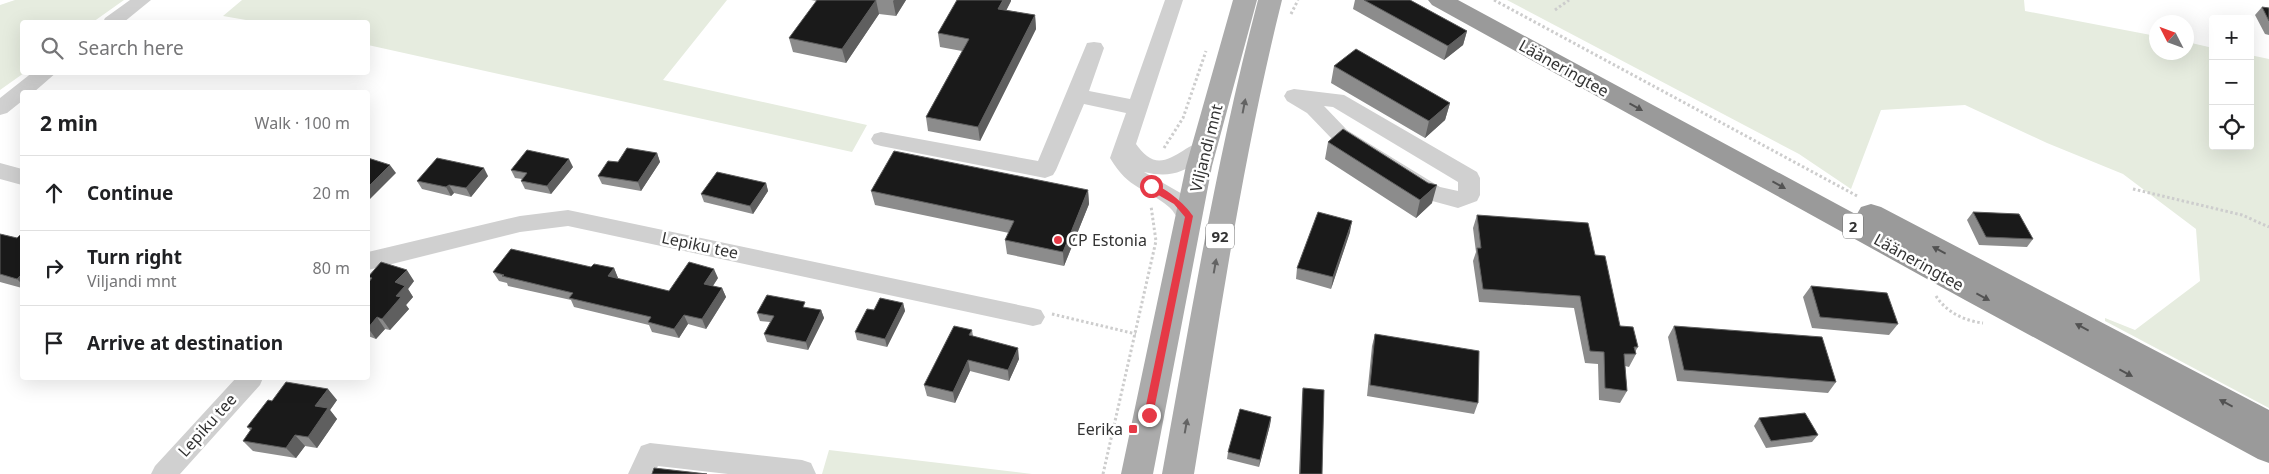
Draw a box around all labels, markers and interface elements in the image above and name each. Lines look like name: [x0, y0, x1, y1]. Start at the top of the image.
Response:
north arrow: [2149, 15, 2194, 60]
map controls: [2209, 15, 2254, 150]
button: +: [2209, 15, 2254, 60]
search box: [20, 20, 370, 75]
icon: search: [38, 34, 66, 62]
street label: Lääneringtee: [1515, 34, 1613, 102]
text: Search here: [78, 35, 184, 61]
button: −: [2209, 60, 2254, 105]
one-way arrow: [1241, 98, 1249, 114]
street label: Viljandi mnt: [1184, 102, 1228, 194]
one-way arrow: [1629, 103, 1643, 112]
button: locate: [2209, 105, 2254, 150]
text: 2 min: [40, 109, 98, 137]
text: Walk · 100 m: [255, 112, 350, 134]
route start: [1140, 175, 1163, 198]
icon: ahead: [40, 179, 68, 207]
text: Continue: [87, 180, 173, 206]
one-way arrow: [1771, 181, 1786, 189]
text: 20 m: [313, 182, 350, 204]
road number: 2: [1843, 214, 1863, 238]
road number: 92: [1206, 224, 1234, 248]
street label: Lepiku tee: [660, 226, 740, 264]
street label: Lääneringtee: [1870, 228, 1968, 296]
place label: CP Estonia: [1068, 229, 1147, 251]
marker: CP Estonia: [1052, 234, 1064, 246]
text: Turn right: [87, 244, 182, 270]
one-way arrow: [1932, 246, 1945, 255]
icon: right: [40, 254, 68, 282]
text: 80 m: [313, 257, 350, 279]
one-way arrow: [1211, 258, 1219, 274]
text: Viljandi mnt: [87, 270, 177, 292]
one-way arrow: [1976, 293, 1990, 301]
one-way arrow: [2075, 323, 2089, 331]
icon: arrive: [40, 329, 68, 357]
text: Arrive at destination: [87, 330, 283, 356]
one-way arrow: [2119, 369, 2134, 377]
street label: Lepiku tee: [173, 389, 241, 461]
one-way arrow: [2219, 398, 2233, 407]
route end: [1138, 404, 1161, 427]
place label: Eerika: [1077, 418, 1123, 440]
one-way arrow: [1183, 418, 1191, 434]
marker: Eerika: [1127, 423, 1139, 435]

